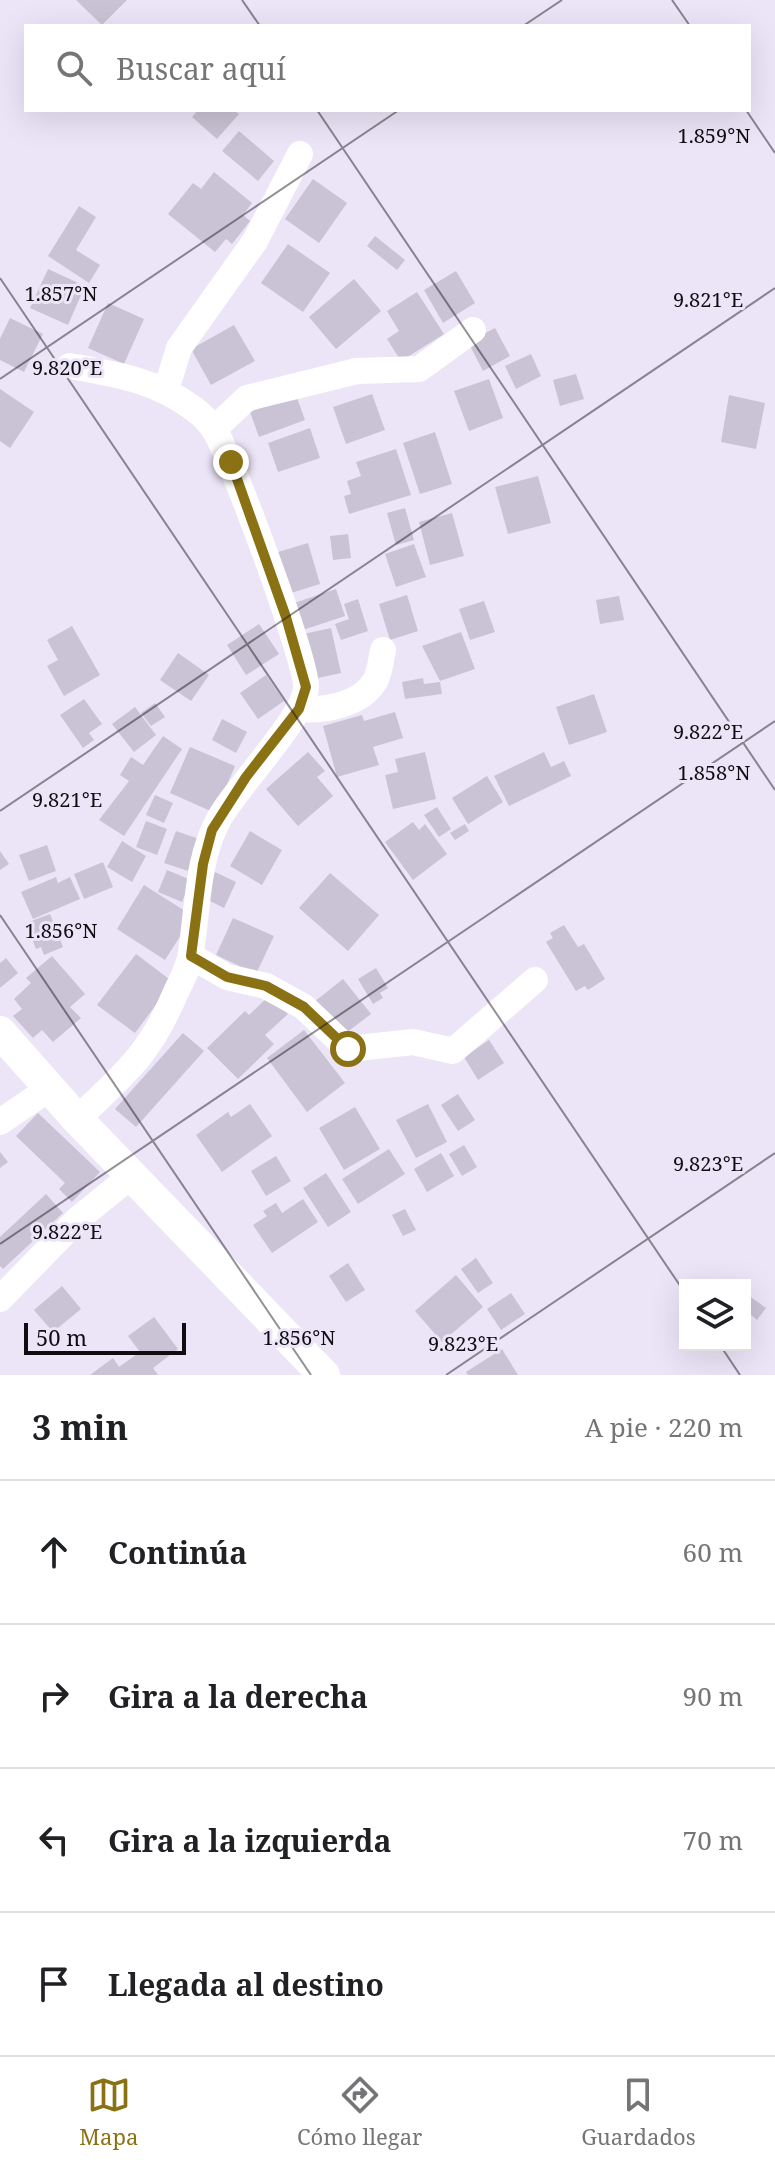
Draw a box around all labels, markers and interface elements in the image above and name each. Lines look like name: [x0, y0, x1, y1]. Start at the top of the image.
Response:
search box: [24, 24, 751, 112]
icon: search: [52, 46, 96, 90]
text: Buscar aquí: [116, 48, 286, 89]
text: 1.859°N: [678, 122, 750, 149]
text: 1.857°N: [25, 280, 97, 307]
text: 9.821°E: [673, 286, 743, 313]
text: 9.820°E: [32, 354, 102, 381]
route end: [213, 444, 249, 480]
text: 9.822°E: [673, 718, 743, 745]
text: 1.858°N: [678, 759, 750, 786]
text: 9.821°E: [32, 786, 102, 813]
text: 1.856°N: [25, 917, 97, 944]
route start: [330, 1031, 366, 1067]
text: 9.823°E: [673, 1150, 743, 1177]
text: 9.822°E: [32, 1218, 102, 1245]
map controls: [679, 1279, 751, 1351]
button: layers: [679, 1279, 751, 1351]
scale bar: [24, 1319, 186, 1355]
text: 50 m: [36, 1322, 87, 1352]
text: 1.856°N: [263, 1324, 335, 1351]
text: 9.823°E: [428, 1330, 498, 1357]
text: 3 min: [32, 1404, 128, 1450]
text: A pie · 220 m: [585, 1409, 743, 1445]
icon: ahead: [32, 1530, 76, 1574]
text: Continúa: [108, 1532, 247, 1573]
text: 60 m: [683, 1534, 743, 1570]
icon: right: [32, 1674, 76, 1718]
text: Gira a la derecha: [108, 1676, 368, 1717]
text: 90 m: [683, 1678, 743, 1714]
icon: left: [32, 1818, 76, 1862]
text: Gira a la izquierda: [108, 1820, 391, 1861]
text: 70 m: [683, 1822, 743, 1858]
icon: arrive: [32, 1962, 76, 2006]
text: Llegada al destino: [108, 1964, 384, 2005]
tab: Mapa: [79, 2073, 138, 2151]
tab: Cómo llegar: [297, 2073, 422, 2151]
tab: Guardados: [581, 2073, 696, 2151]

